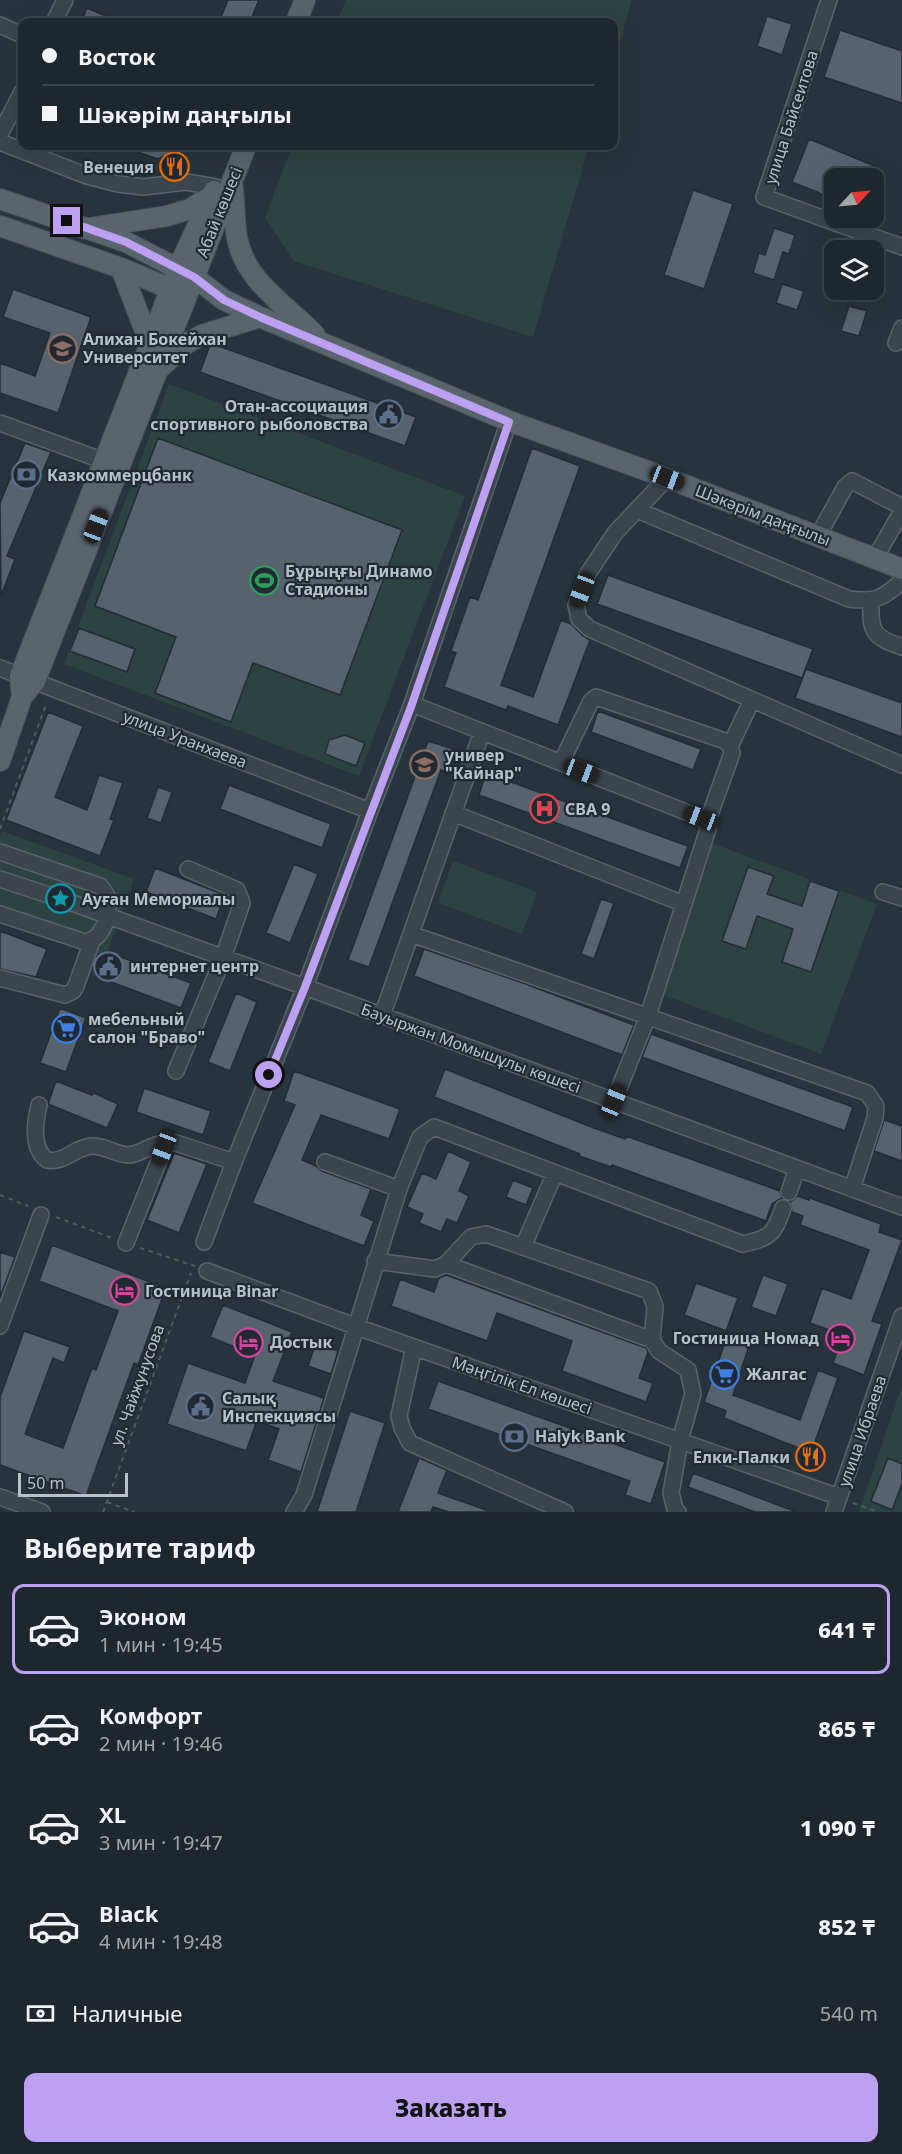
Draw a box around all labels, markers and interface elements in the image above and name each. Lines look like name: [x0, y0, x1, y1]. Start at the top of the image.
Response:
text: Восток: [78, 41, 156, 71]
street label: улица Байсеитова: [759, 47, 823, 187]
text: Шәкәрім даңғылы: [78, 99, 292, 129]
restaurant icon: Венеция: [159, 151, 191, 183]
place label: Венеция: [83, 156, 154, 178]
street label: Абай көшесі: [191, 163, 247, 261]
north arrow: [824, 168, 884, 228]
map controls: [824, 168, 884, 300]
route end: [53, 207, 80, 234]
button: layers: [824, 240, 884, 300]
place label: Алихан Бокейхан Университет: [83, 328, 227, 368]
school or university icon: Алихан Бокейхан Университет: [46, 332, 78, 364]
place label: Отан-ассоциация спортивного рыболовства: [150, 395, 368, 435]
public building icon: Отан-ассоциация спортивного рыболовства: [373, 399, 405, 431]
bank icon: Казкоммерцбанк: [10, 459, 42, 491]
car: [647, 463, 687, 493]
place label: Казкоммерцбанк: [47, 464, 192, 486]
street label: Шәкәрім даңғылы: [692, 479, 834, 551]
car: [81, 506, 111, 546]
place label: Бұрыңғы Динамо Стадионы: [285, 560, 433, 600]
sports icon: Бұрыңғы Динамо Стадионы: [248, 564, 280, 596]
car: [567, 570, 597, 610]
street label: улица Уранхаева: [120, 705, 250, 773]
place label: универ "Кайнар": [444, 744, 522, 784]
school or university icon: универ "Кайнар": [408, 748, 440, 780]
car: [561, 756, 601, 786]
hospital icon: СВА 9: [528, 793, 560, 825]
place label: СВА 9: [565, 798, 610, 820]
car: [681, 803, 721, 833]
place icon: Ауған Мемориалы: [45, 883, 77, 915]
place label: Ауған Мемориалы: [82, 888, 236, 910]
public building icon: интернет центр: [93, 950, 125, 982]
place label: интернет центр: [130, 955, 259, 977]
street label: Бауыржан Момышұлы көшесі: [358, 998, 584, 1098]
place label: мебельный салон "Браво": [88, 1008, 205, 1048]
supermarket icon: мебельный салон "Браво": [51, 1012, 83, 1044]
route start: [255, 1061, 282, 1088]
car: [599, 1081, 629, 1121]
car: [149, 1128, 179, 1168]
hotel icon: Гостиница Binar: [108, 1275, 140, 1307]
place label: Гостиница Binar: [145, 1280, 279, 1302]
street label: ул. Чайжунусова: [105, 1321, 169, 1449]
hotel icon: Гостиница Номад: [824, 1322, 856, 1354]
hotel icon: Достык: [233, 1326, 265, 1358]
place label: Гостиница Номад: [673, 1327, 820, 1349]
place label: Достык: [270, 1331, 332, 1353]
street label: Мәңгілік Ел көшесі: [449, 1351, 595, 1419]
supermarket icon: Жалгас: [709, 1358, 741, 1390]
place label: Жалгас: [746, 1363, 807, 1385]
street label: улица Ибраева: [833, 1372, 891, 1490]
place label: Салық Инспекциясы: [222, 1387, 336, 1427]
public building icon: Салық Инспекциясы: [185, 1391, 217, 1423]
bank icon: Halyk Bank: [498, 1420, 530, 1452]
place label: Halyk Bank: [535, 1425, 625, 1447]
restaurant icon: Елки-Палки: [795, 1441, 827, 1473]
place label: Елки-Палки: [693, 1446, 790, 1468]
scale bar: [18, 1470, 128, 1498]
text: 50 m: [27, 1472, 64, 1494]
text: Выберите тариф: [24, 1529, 256, 1566]
text: Эконом: [99, 1601, 187, 1631]
icon: car: [27, 1602, 81, 1656]
text: 641 ₸: [818, 1614, 875, 1644]
text: 1 мин · 19:45: [99, 1631, 223, 1658]
text: Комфорт: [99, 1700, 202, 1730]
icon: car: [27, 1701, 81, 1755]
text: 865 ₸: [818, 1713, 875, 1743]
text: 2 мин · 19:46: [99, 1730, 223, 1757]
text: XL: [99, 1799, 126, 1829]
icon: car: [27, 1800, 81, 1854]
text: 1 090 ₸: [800, 1812, 875, 1842]
text: 3 мин · 19:47: [99, 1829, 223, 1856]
text: Black: [99, 1898, 158, 1928]
icon: car: [27, 1899, 81, 1953]
text: 852 ₸: [818, 1911, 875, 1941]
text: 4 мин · 19:48: [99, 1928, 223, 1955]
icon: cash: [24, 1997, 57, 2030]
text: Наличные: [72, 1998, 182, 2028]
text: 540 m: [820, 2000, 878, 2027]
button: Заказать: [24, 2073, 878, 2142]

